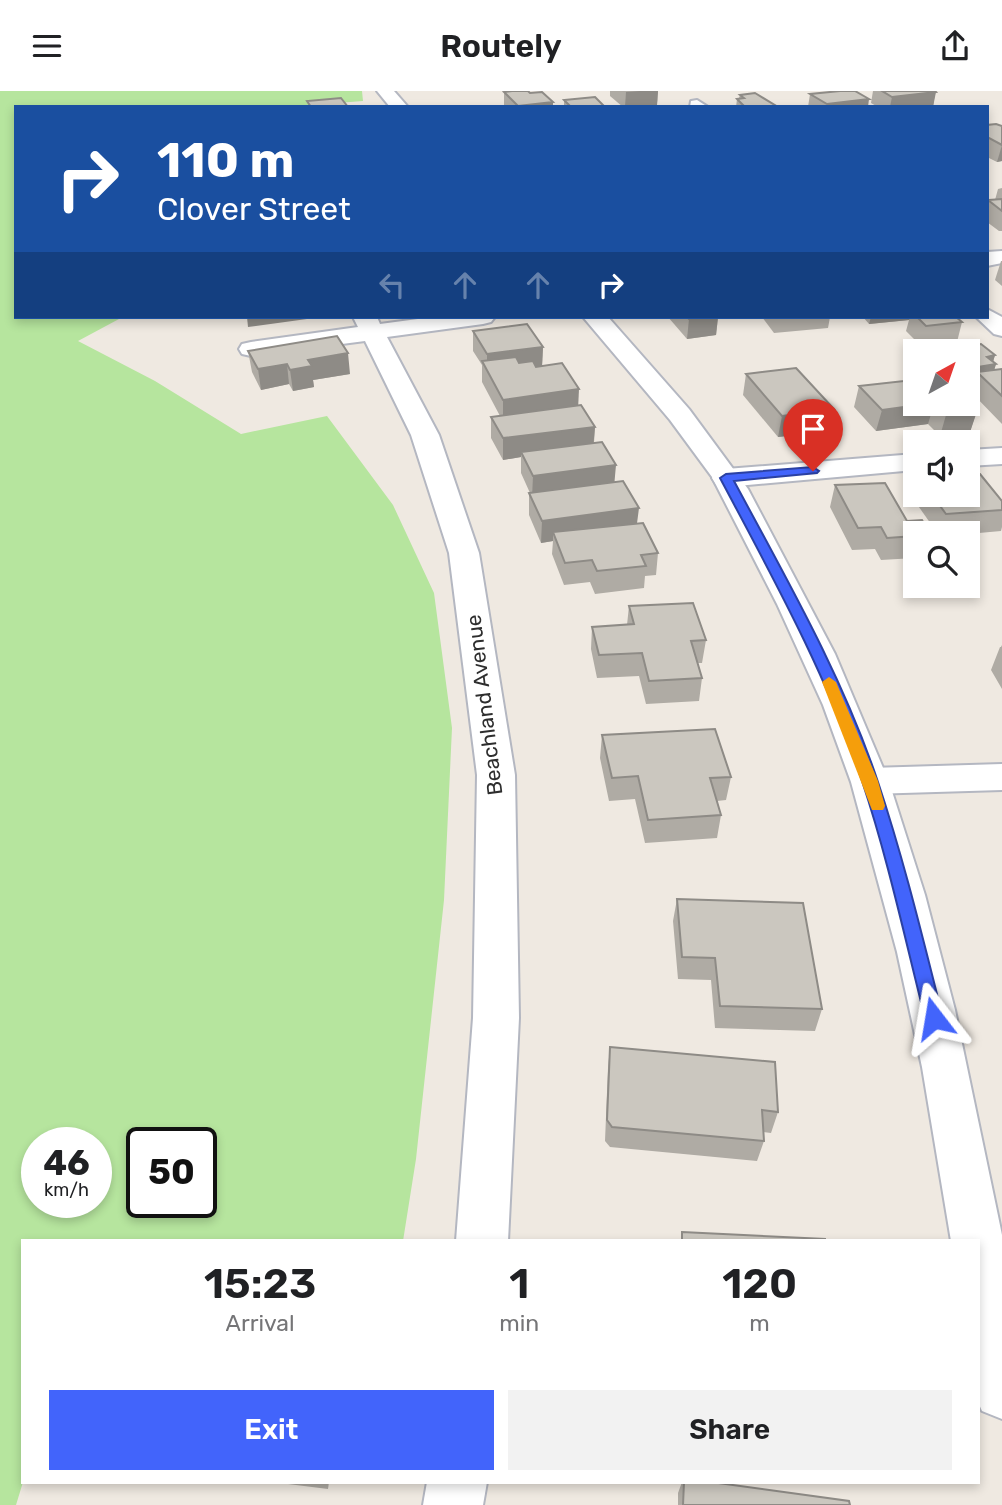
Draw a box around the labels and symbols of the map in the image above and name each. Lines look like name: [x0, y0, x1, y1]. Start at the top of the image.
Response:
north arrow: [903, 339, 980, 417]
pin: [783, 399, 843, 471]
street label: Beachland Avenue: [461, 613, 507, 797]
position arrow: [897, 981, 971, 1055]
speed limit sign: 50: [126, 1127, 217, 1218]

